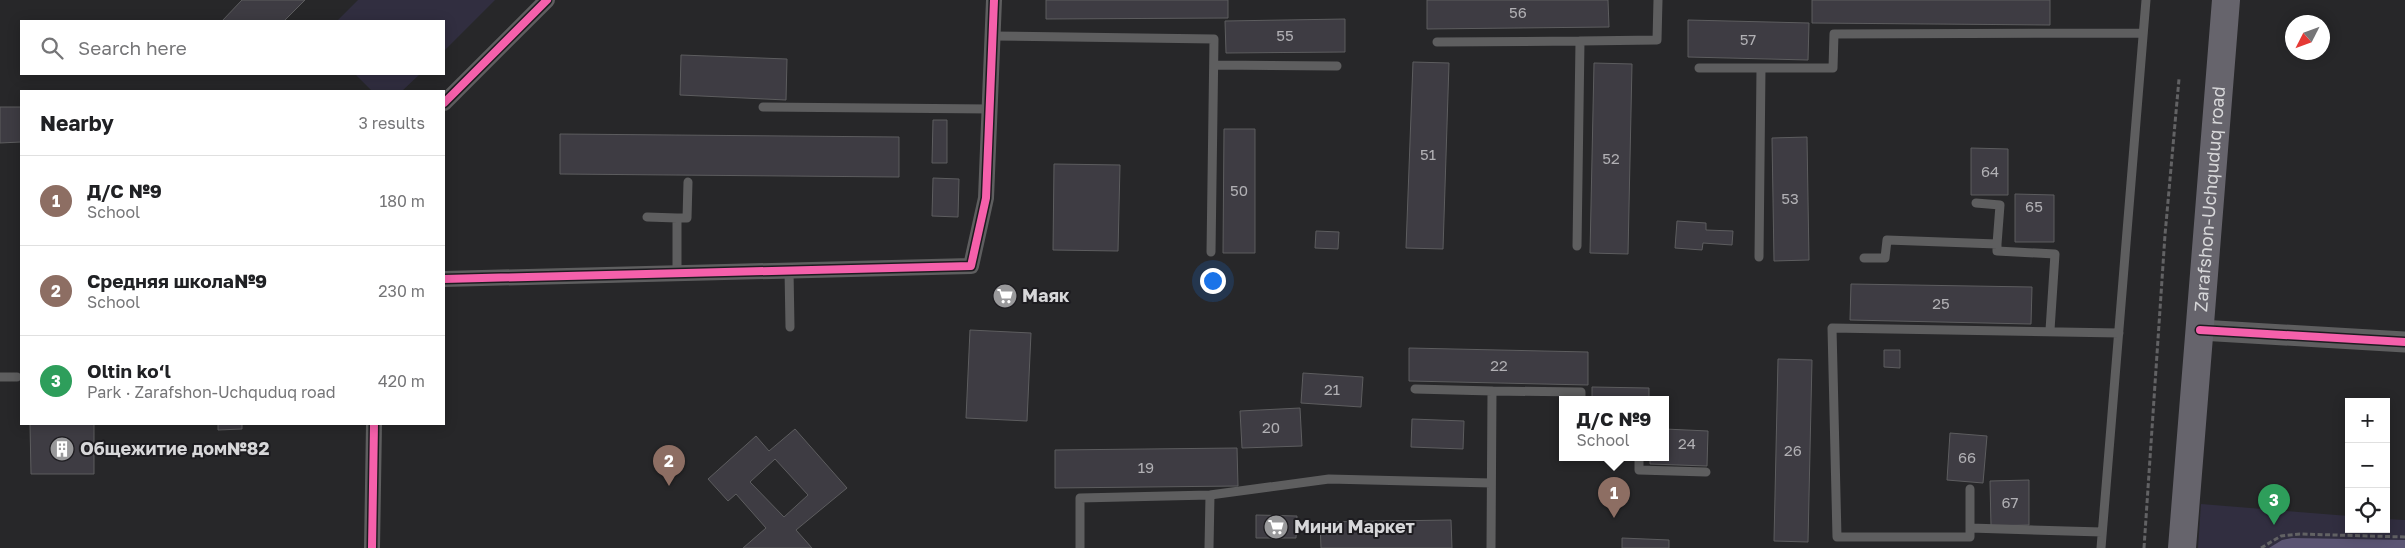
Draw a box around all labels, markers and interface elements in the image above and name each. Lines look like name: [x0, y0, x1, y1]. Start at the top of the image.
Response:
house number: 56: [1509, 3, 1527, 21]
north arrow: [2285, 15, 2330, 60]
search box: [20, 20, 445, 75]
house number: 55: [1276, 26, 1294, 44]
house number: 57: [1740, 30, 1756, 48]
icon: search: [38, 34, 66, 62]
text: Search here: [78, 36, 187, 59]
street label: Zarafshon-Uchquduq road: [2189, 85, 2229, 313]
text: Nearby: [40, 110, 114, 136]
text: 3 results: [358, 113, 425, 133]
house number: 51: [1420, 145, 1436, 163]
house number: 52: [1602, 149, 1620, 167]
house number: 64: [1981, 162, 1999, 180]
text: Д/С №9: [87, 179, 162, 202]
house number: 50: [1230, 181, 1248, 199]
house number: 53: [1781, 189, 1799, 207]
text: 1: [52, 191, 60, 211]
text: 180 m: [379, 191, 425, 211]
house number: 65: [2025, 197, 2043, 215]
text: School: [87, 202, 140, 222]
your location: [1200, 268, 1226, 294]
text: Средняя школа№9: [87, 269, 267, 292]
text: 2: [51, 281, 61, 301]
text: 230 m: [378, 281, 425, 301]
supermarket icon: Маяк: [992, 283, 1018, 309]
place label: Маяк: [1022, 284, 1070, 306]
text: School: [87, 292, 140, 312]
house number: 25: [1932, 294, 1950, 312]
house number: 22: [1490, 356, 1508, 374]
text: Oltin ko‘l: [87, 359, 171, 382]
text: 3: [51, 371, 61, 391]
text: 420 m: [378, 371, 425, 391]
house number: 21: [1324, 380, 1340, 398]
text: Park · Zarafshon-Uchquduq road: [87, 382, 336, 402]
popup: [1559, 396, 1669, 461]
map controls: [2345, 398, 2390, 533]
button: +: [2345, 398, 2390, 443]
text: Д/С №9: [1577, 407, 1651, 430]
house number: 20: [1262, 418, 1280, 436]
text: School: [1577, 430, 1630, 450]
house number: 24: [1678, 434, 1696, 452]
building icon: Общежитие дом№82: [49, 436, 75, 462]
place label: Общежитие дом№82: [80, 437, 269, 459]
house number: 26: [1784, 441, 1802, 459]
button: −: [2345, 443, 2390, 488]
pin: 2: [653, 445, 685, 486]
house number: 66: [1958, 448, 1976, 466]
house number: 19: [1138, 458, 1154, 476]
pin: 1: [1598, 477, 1630, 518]
pin: 3: [2258, 484, 2290, 525]
button: locate: [2345, 488, 2390, 533]
house number: 67: [2001, 493, 2019, 511]
supermarket icon: Мини Маркет: [1263, 514, 1289, 540]
place label: Мини Маркет: [1294, 515, 1415, 537]

